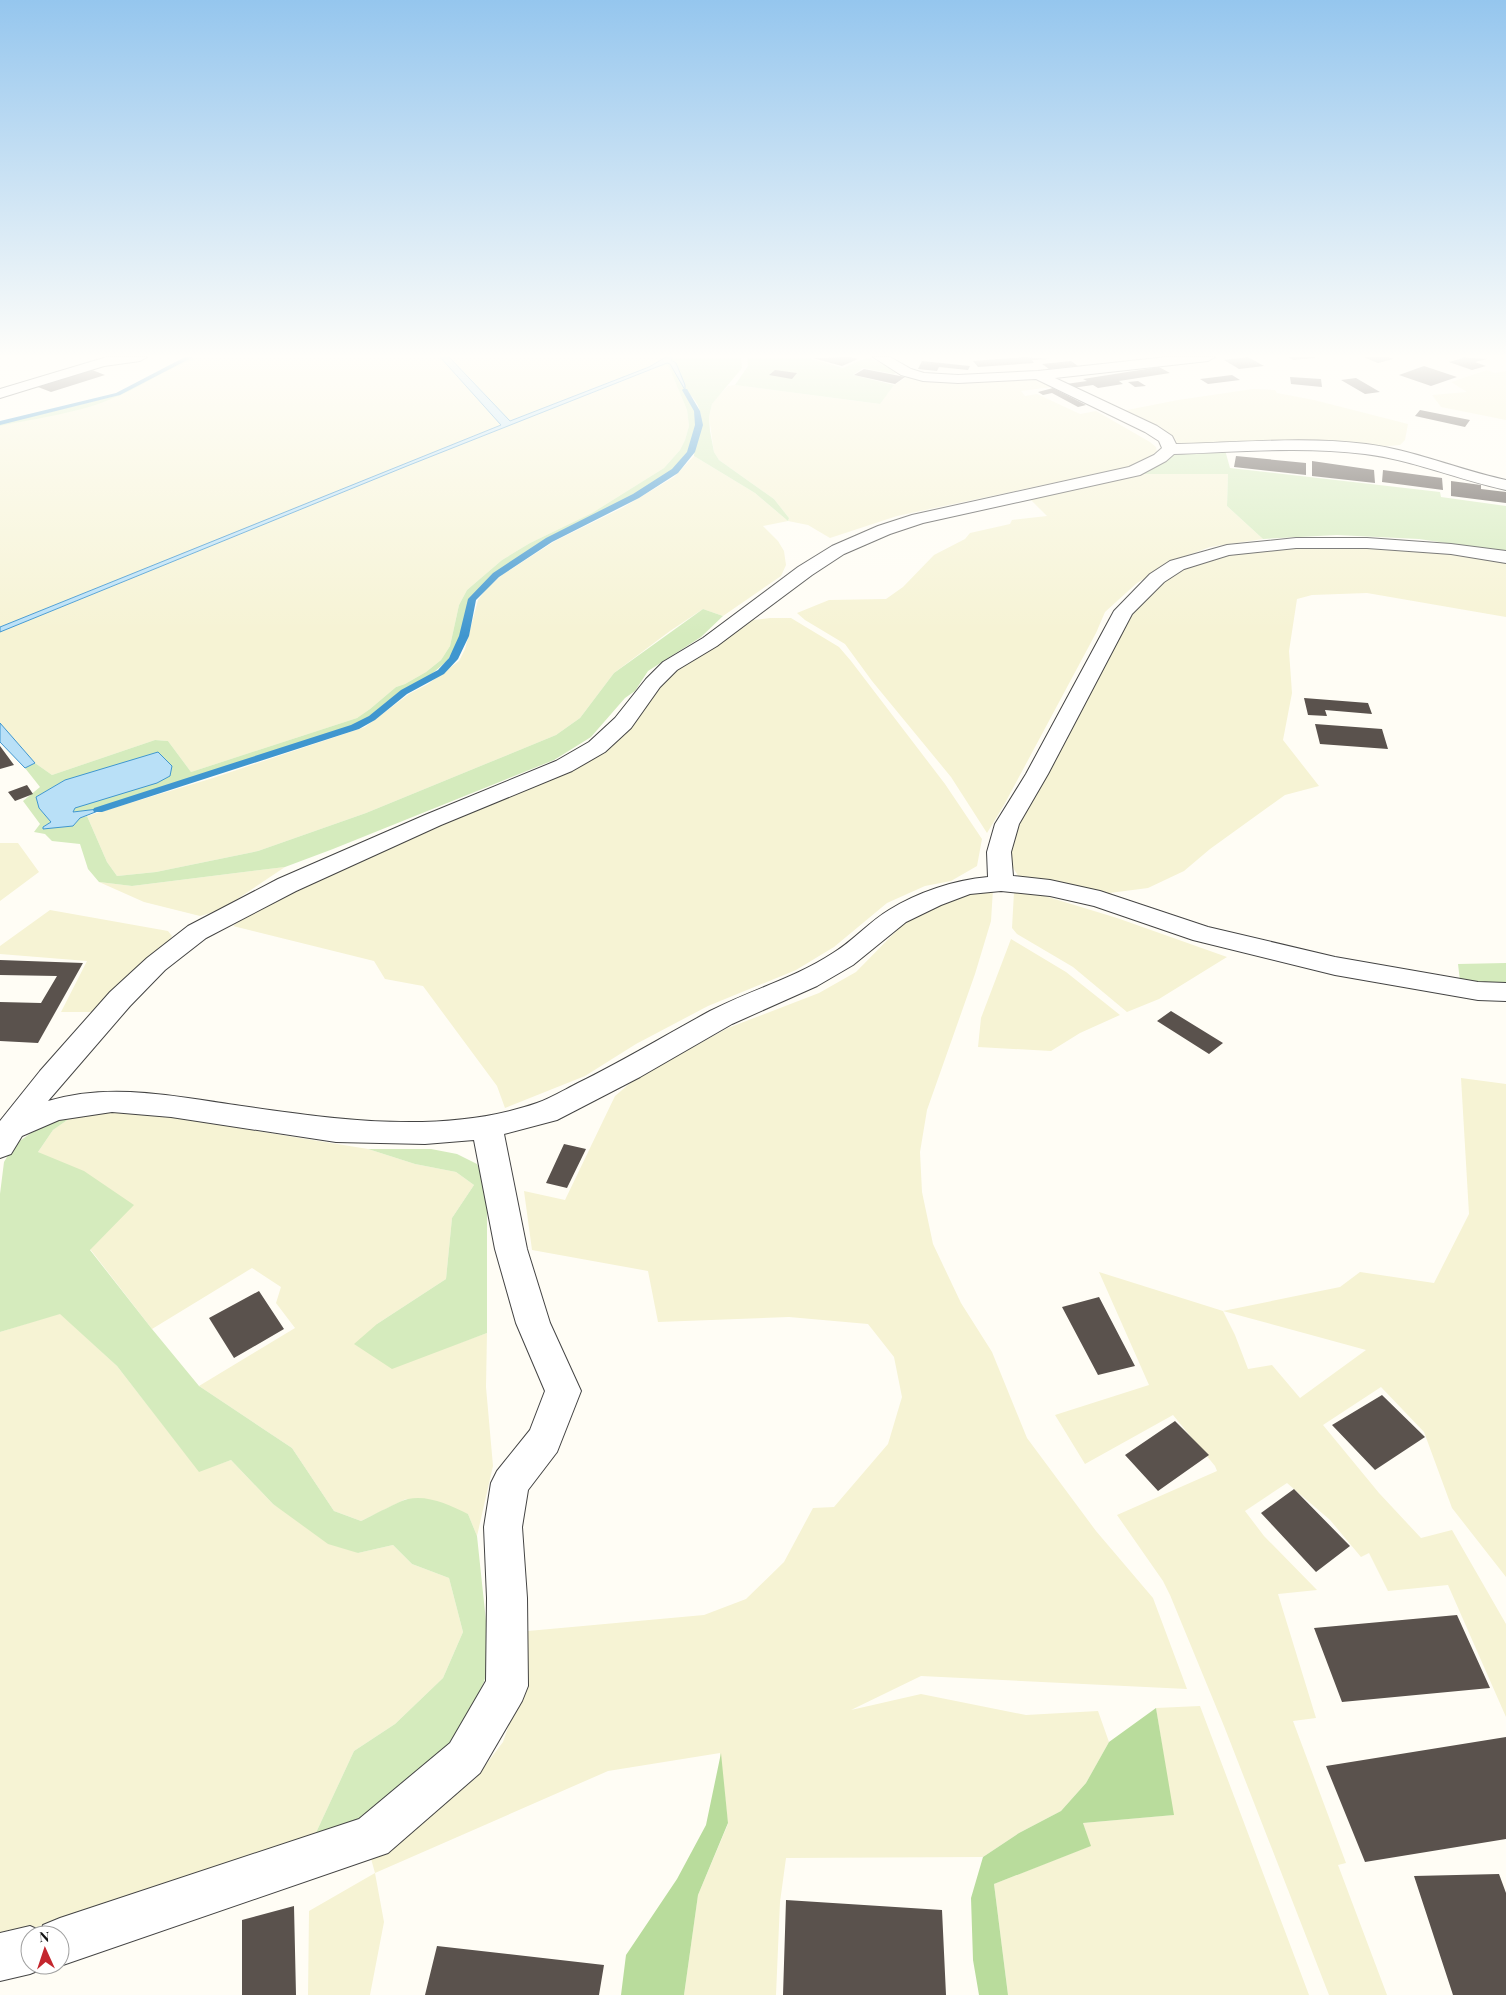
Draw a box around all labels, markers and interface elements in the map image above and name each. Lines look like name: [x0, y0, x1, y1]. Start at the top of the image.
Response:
north arrow: [20, 1925, 70, 1975]
text: N: [39, 1927, 50, 1946]

